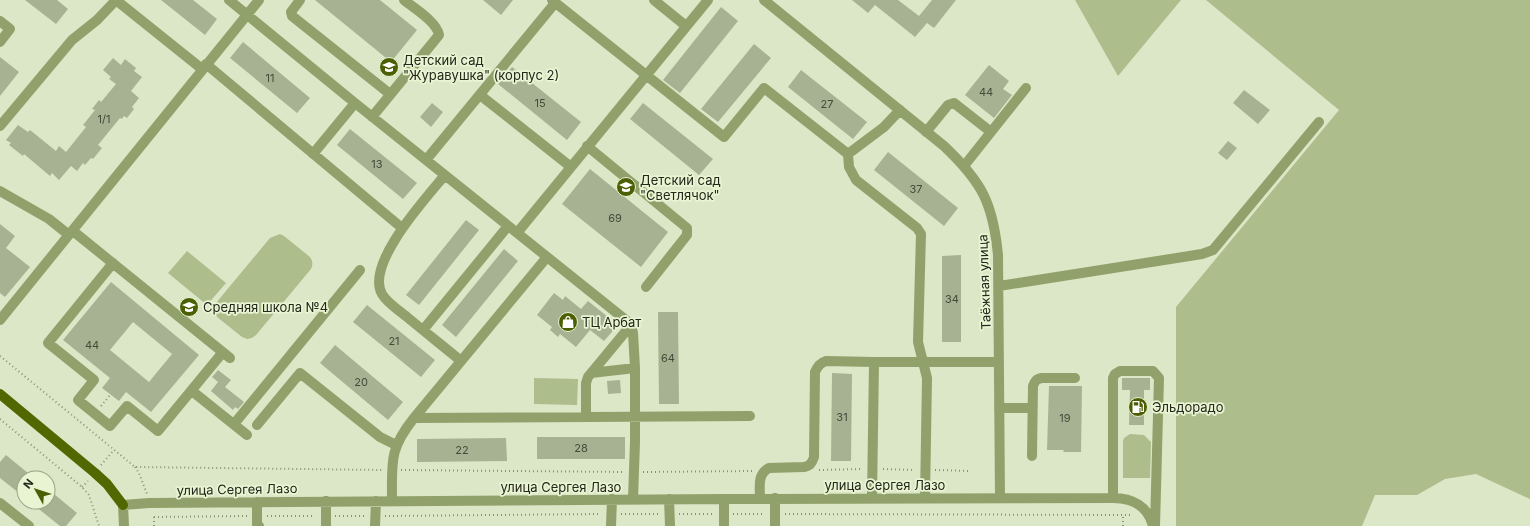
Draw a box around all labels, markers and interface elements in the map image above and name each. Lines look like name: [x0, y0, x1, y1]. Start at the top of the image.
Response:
place label: Детский сад "Журавушка" (корпус 2): [403, 52, 559, 83]
school or university icon: Детский сад "Журавушка" (корпус 2): [378, 56, 400, 78]
house number: 11: [266, 71, 274, 85]
house number: 44: [979, 85, 993, 99]
house number: 15: [534, 96, 546, 110]
house number: 27: [821, 97, 833, 111]
house number: 1/1: [98, 112, 110, 126]
house number: 13: [371, 157, 383, 171]
place label: Детский сад "Светлячок": [640, 172, 721, 203]
school or university icon: Детский сад "Светлячок": [615, 176, 637, 198]
house number: 37: [909, 182, 923, 196]
house number: 69: [608, 211, 622, 225]
street label: Таёжная улица: [974, 234, 994, 330]
house number: 34: [945, 292, 959, 306]
school or university icon: Средняя школа №4: [178, 296, 200, 318]
place label: Средняя школа №4: [203, 299, 328, 315]
shop icon: ТЦ Арбат: [557, 311, 579, 333]
place label: ТЦ Арбат: [582, 314, 641, 330]
house number: 21: [388, 334, 400, 348]
house number: 44: [85, 338, 99, 352]
house number: 64: [661, 351, 675, 365]
house number: 20: [354, 375, 368, 389]
fuel station icon: Эльдорадо: [1127, 396, 1149, 418]
place label: Эльдорадо: [1152, 399, 1224, 415]
house number: 31: [836, 410, 848, 424]
house number: 19: [1059, 411, 1071, 425]
house number: 28: [574, 441, 588, 455]
house number: 22: [455, 443, 469, 457]
north arrow: [16, 470, 56, 510]
text: N: [20, 476, 36, 491]
street label: улица Сергея Лазо: [825, 477, 946, 493]
street label: улица Сергея Лазо: [501, 479, 622, 495]
street label: улица Сергея Лазо: [176, 480, 298, 498]

